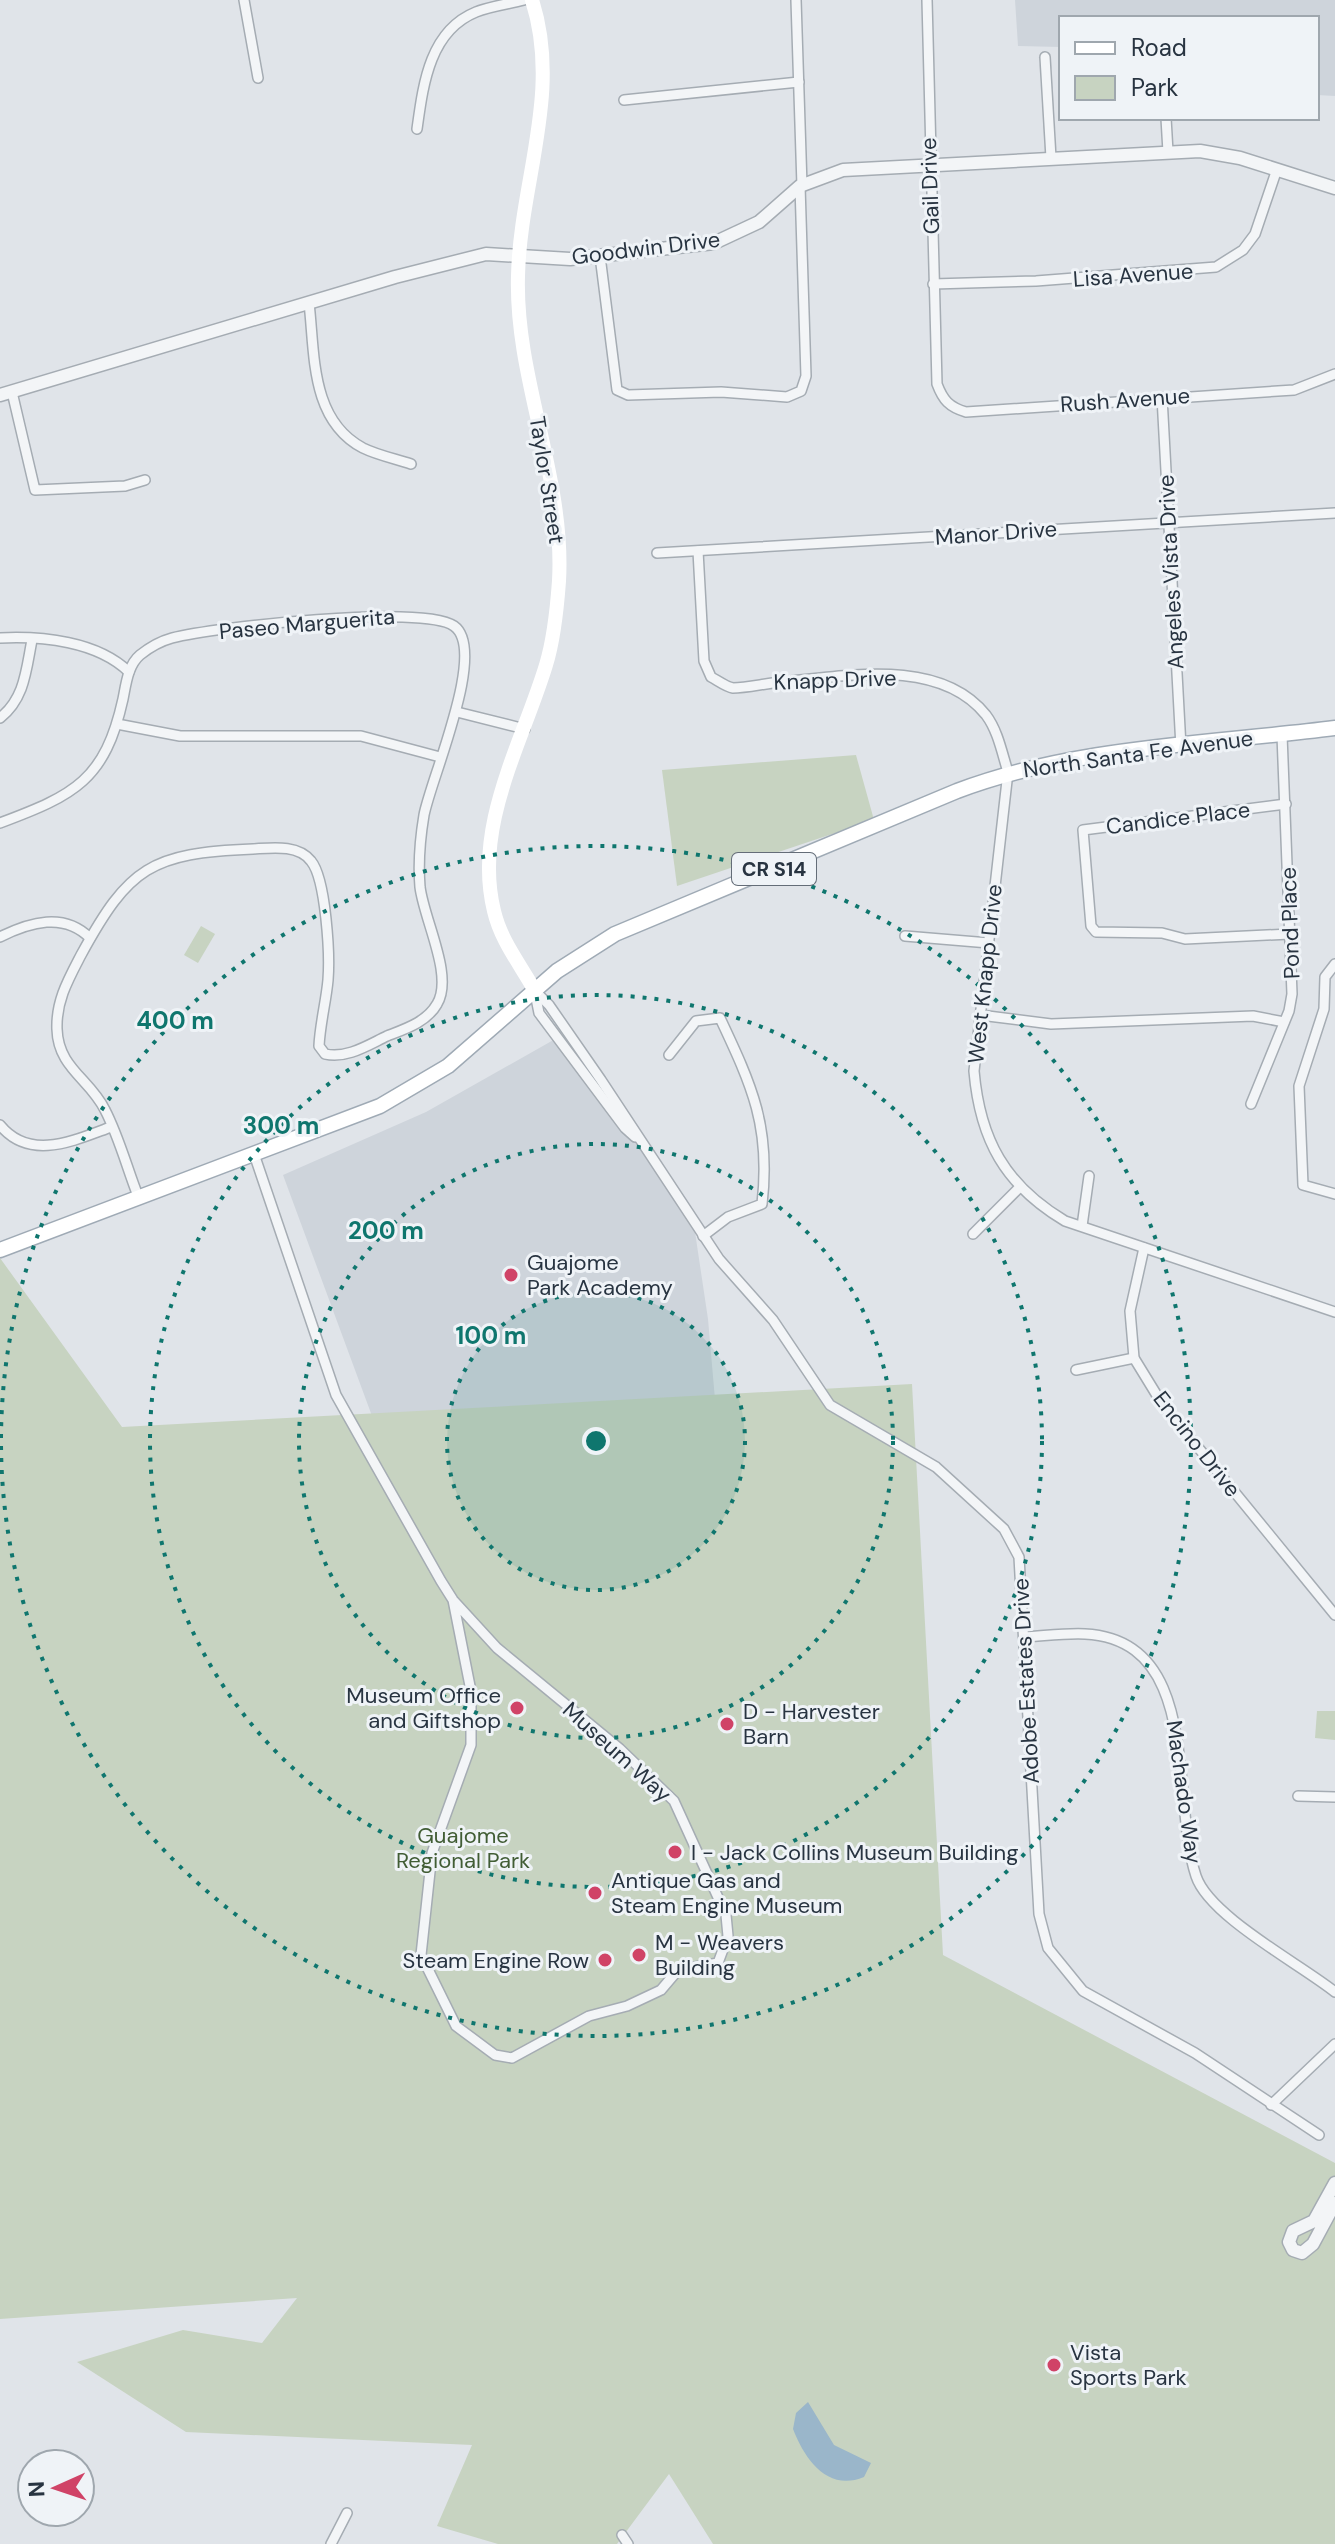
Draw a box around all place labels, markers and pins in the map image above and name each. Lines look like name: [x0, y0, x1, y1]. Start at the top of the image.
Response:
place label: Guajome Park Academy: [527, 1248, 673, 1302]
marker: Guajome Park Academy: [502, 1266, 520, 1284]
centre of rings: [582, 1427, 610, 1455]
place label: Museum Office and Giftshop: [346, 1681, 501, 1735]
place label: D - Harvester Barn: [743, 1697, 880, 1751]
marker: Museum Office and Giftshop: [508, 1699, 526, 1717]
marker: D - Harvester Barn: [718, 1715, 736, 1733]
place label: I - Jack Collins Museum Building: [691, 1838, 1018, 1867]
marker: I - Jack Collins Museum Building: [666, 1843, 684, 1861]
place label: Antique Gas and Steam Engine Museum: [611, 1866, 842, 1920]
marker: Antique Gas and Steam Engine Museum: [586, 1884, 604, 1902]
place label: M - Weavers Building: [655, 1928, 784, 1982]
place label: Steam Engine Row: [403, 1946, 589, 1975]
marker: M - Weavers Building: [630, 1946, 648, 1964]
marker: Steam Engine Row: [596, 1951, 614, 1969]
place label: Vista Sports Park: [1070, 2338, 1187, 2392]
marker: Vista Sports Park: [1045, 2356, 1063, 2374]

